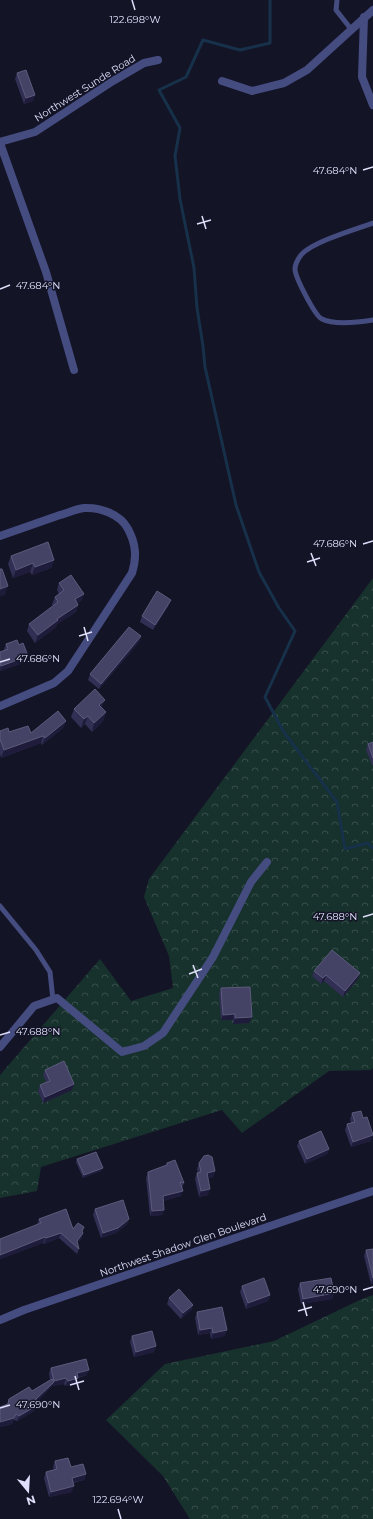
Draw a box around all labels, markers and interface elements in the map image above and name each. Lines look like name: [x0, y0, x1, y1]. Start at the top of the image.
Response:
text: 122.698°W: [109, 13, 161, 26]
street label: Northwest Sunde Road: [32, 52, 138, 124]
text: 47.684°N: [313, 164, 357, 177]
text: 47.684°N: [16, 279, 60, 292]
text: 47.686°N: [313, 537, 357, 550]
text: 47.686°N: [16, 652, 60, 665]
text: 47.688°N: [313, 910, 357, 923]
text: 47.688°N: [16, 1025, 60, 1038]
street label: Northwest Shadow Glen Boulevard: [98, 1210, 268, 1280]
text: 47.690°N: [313, 1283, 357, 1296]
text: 47.690°N: [16, 1398, 60, 1411]
north arrow: [8, 1471, 48, 1511]
text: N: [25, 1492, 37, 1509]
text: 122.694°W: [92, 1493, 144, 1506]

